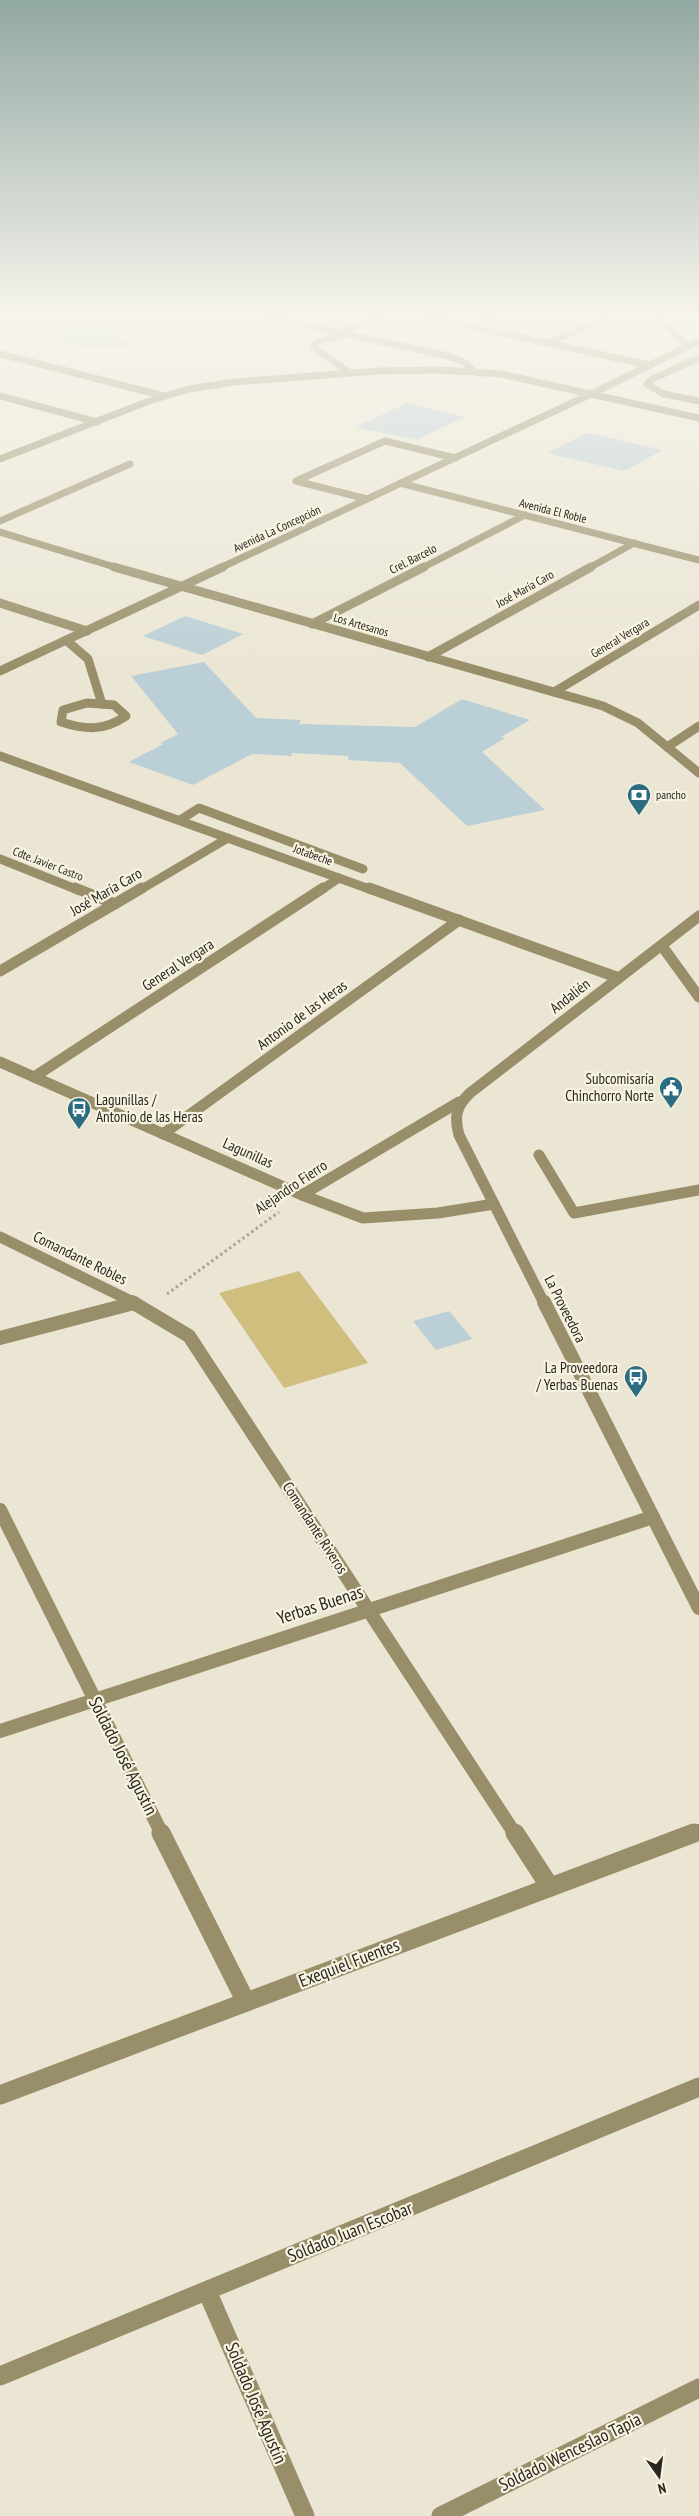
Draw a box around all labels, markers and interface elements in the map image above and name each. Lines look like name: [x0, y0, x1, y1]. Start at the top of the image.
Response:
street label: Avenida El Roble: [518, 495, 589, 526]
street label: Avenida La Concepción: [231, 502, 323, 555]
street label: Crel. Barcelo: [387, 540, 439, 577]
street label: José María Caro: [492, 567, 556, 611]
street label: Los Artesanos: [332, 609, 390, 640]
street label: General Vergara: [588, 614, 652, 661]
bank icon: pancho: [626, 782, 652, 816]
place label: pancho: [656, 787, 686, 802]
street label: Jotabeche: [291, 840, 335, 869]
street label: Cdte. Javier Castro: [11, 843, 86, 884]
street label: José María Caro: [66, 863, 145, 920]
street label: General Vergara: [138, 934, 217, 995]
street label: Andalién: [546, 974, 594, 1017]
street label: Antonio de las Heras: [253, 976, 350, 1054]
place label: Subcomisaría Chinchorro Norte: [565, 1069, 654, 1105]
public building icon: Subcomisaría Chinchorro Norte: [658, 1075, 684, 1109]
place label: Lagunillas / Antonio de las Heras: [96, 1090, 203, 1126]
bus stop icon: Lagunillas / Antonio de las Heras: [66, 1096, 92, 1130]
street label: Lagunillas: [220, 1133, 276, 1172]
street label: Alejandro Fierro: [251, 1155, 331, 1218]
street label: Comandante Robles: [30, 1227, 130, 1288]
street label: La Proveedora: [540, 1272, 591, 1346]
place label: La Proveedora / Yerbas Buenas: [536, 1358, 618, 1394]
bus stop icon: La Proveedora / Yerbas Buenas: [623, 1364, 649, 1398]
street label: Comandante Riveros: [279, 1478, 352, 1577]
street label: Yerbas Buenas: [274, 1580, 366, 1629]
street label: Soldado José Agustín: [84, 1693, 163, 1819]
street label: Exequiel Fuentes: [295, 1933, 402, 1992]
street label: Soldado Juan Escobar: [284, 2196, 416, 2267]
street label: Soldado José Agustín: [221, 2339, 292, 2467]
street label: Soldado Wenceslao Tapia: [495, 2407, 645, 2496]
north arrow: [634, 2451, 684, 2501]
text: N: [656, 2479, 668, 2498]

